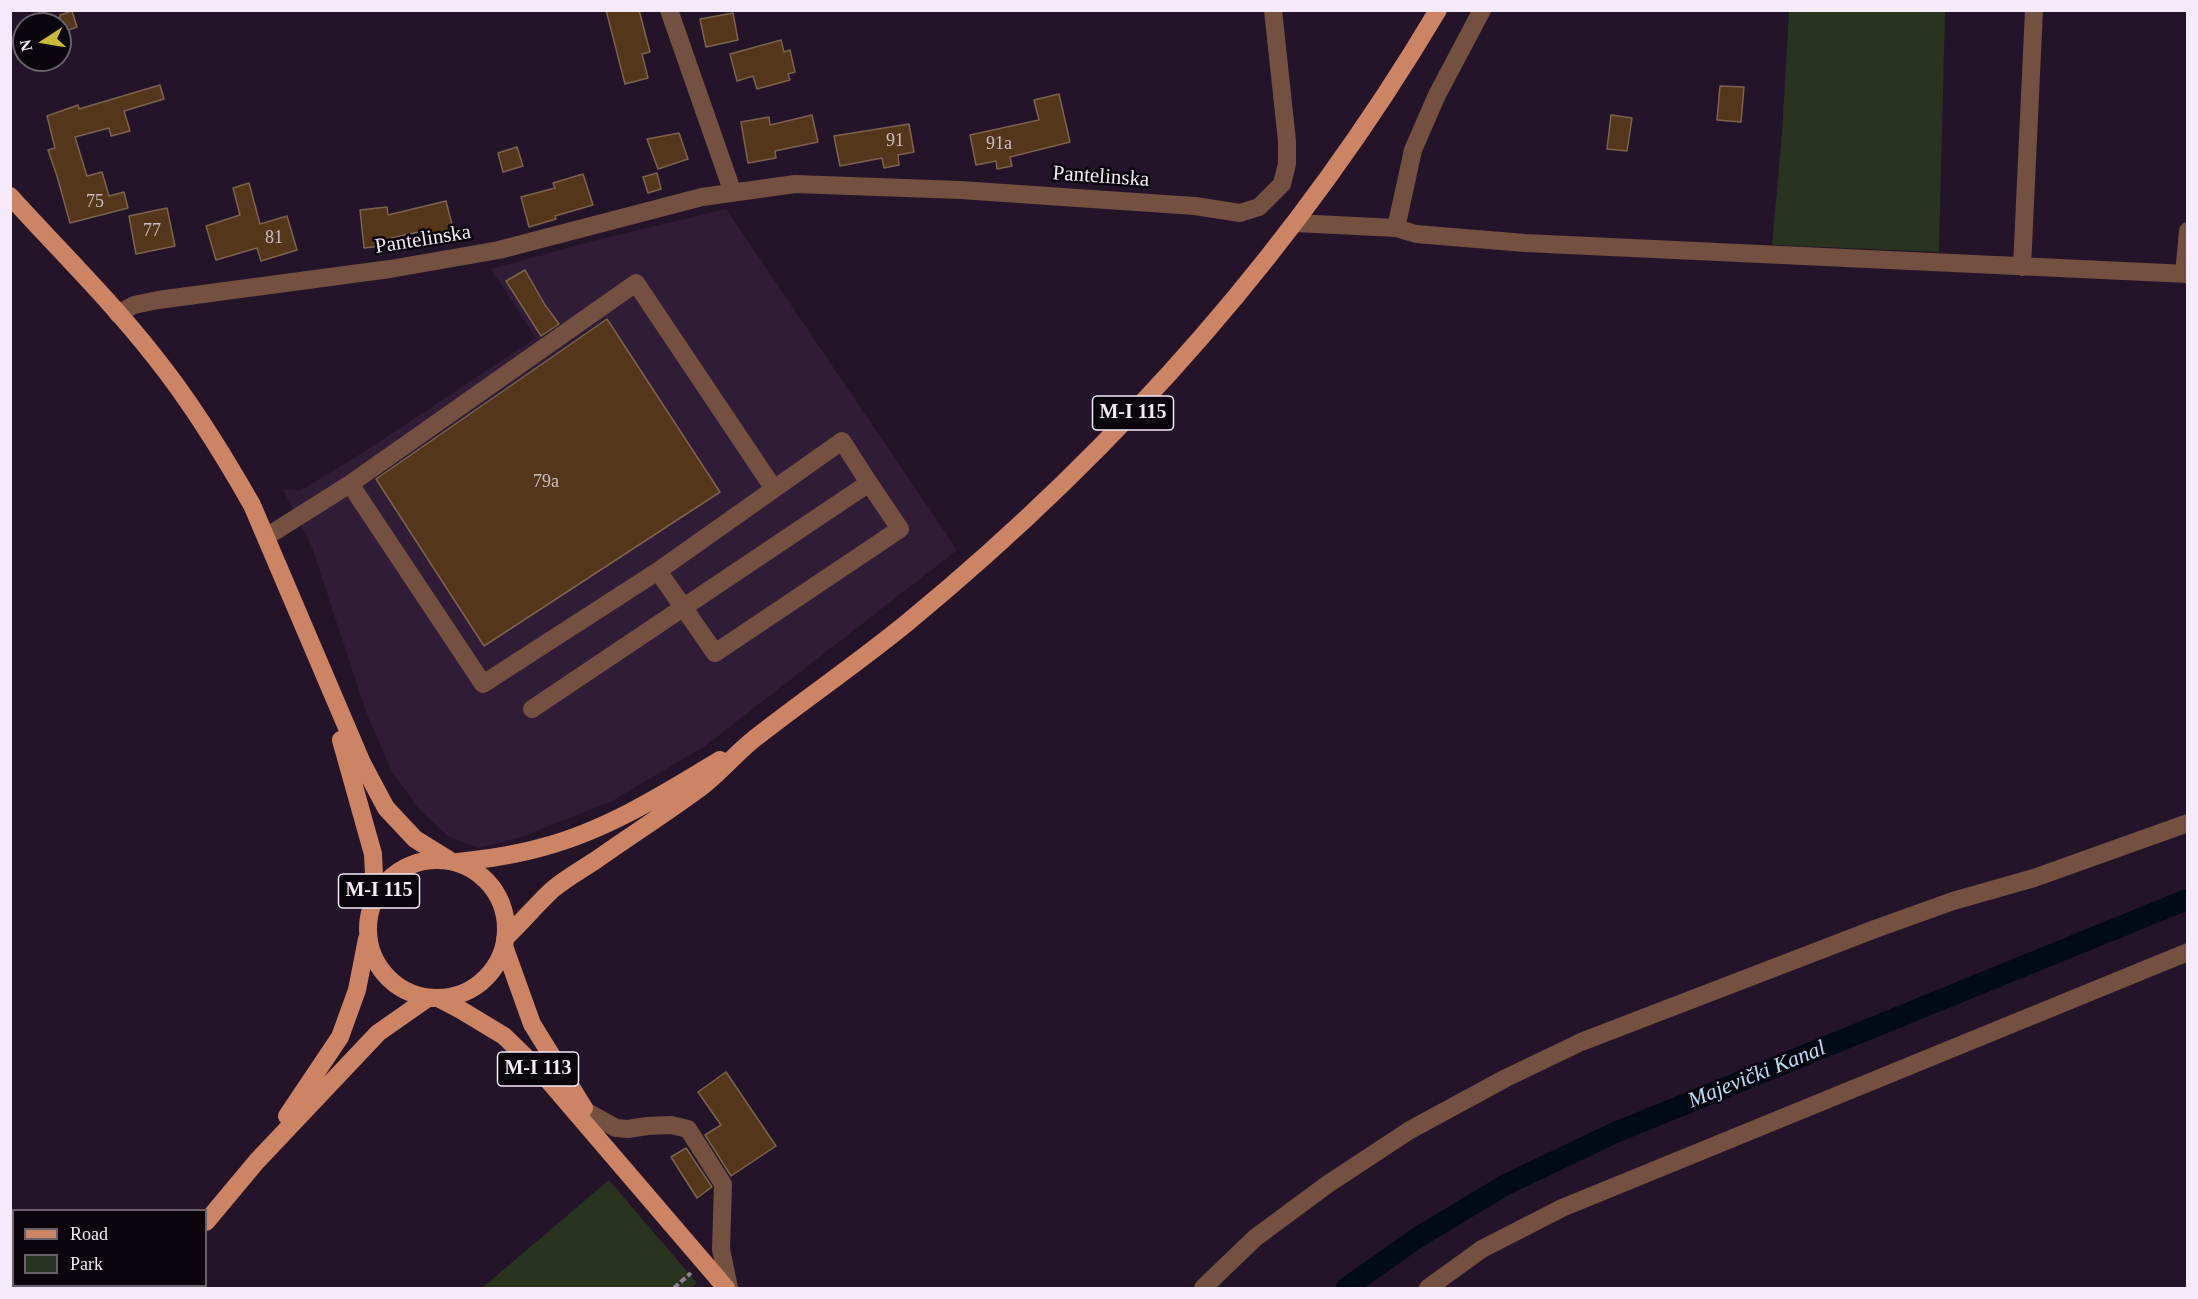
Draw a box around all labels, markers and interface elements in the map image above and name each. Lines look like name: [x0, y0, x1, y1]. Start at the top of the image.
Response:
north arrow: [12, 12, 72, 72]
text: N: [16, 38, 35, 53]
house number: 91: [886, 130, 904, 152]
house number: 91a: [986, 133, 1012, 155]
street label: Pantelinska: [1052, 161, 1150, 193]
house number: 75: [86, 191, 104, 213]
house number: 77: [143, 220, 161, 242]
street label: Pantelinska: [373, 220, 473, 260]
house number: 81: [265, 227, 283, 249]
road number: M-I 115: [1092, 396, 1174, 430]
house number: 79a: [533, 471, 559, 493]
road number: M-I 115: [338, 874, 419, 908]
water label: Majevički Kanal: [1684, 1035, 1830, 1115]
road number: M-I 113: [498, 1052, 578, 1086]
legend: [12, 1209, 207, 1287]
text: Road: [70, 1224, 108, 1244]
text: Park: [70, 1254, 103, 1274]

